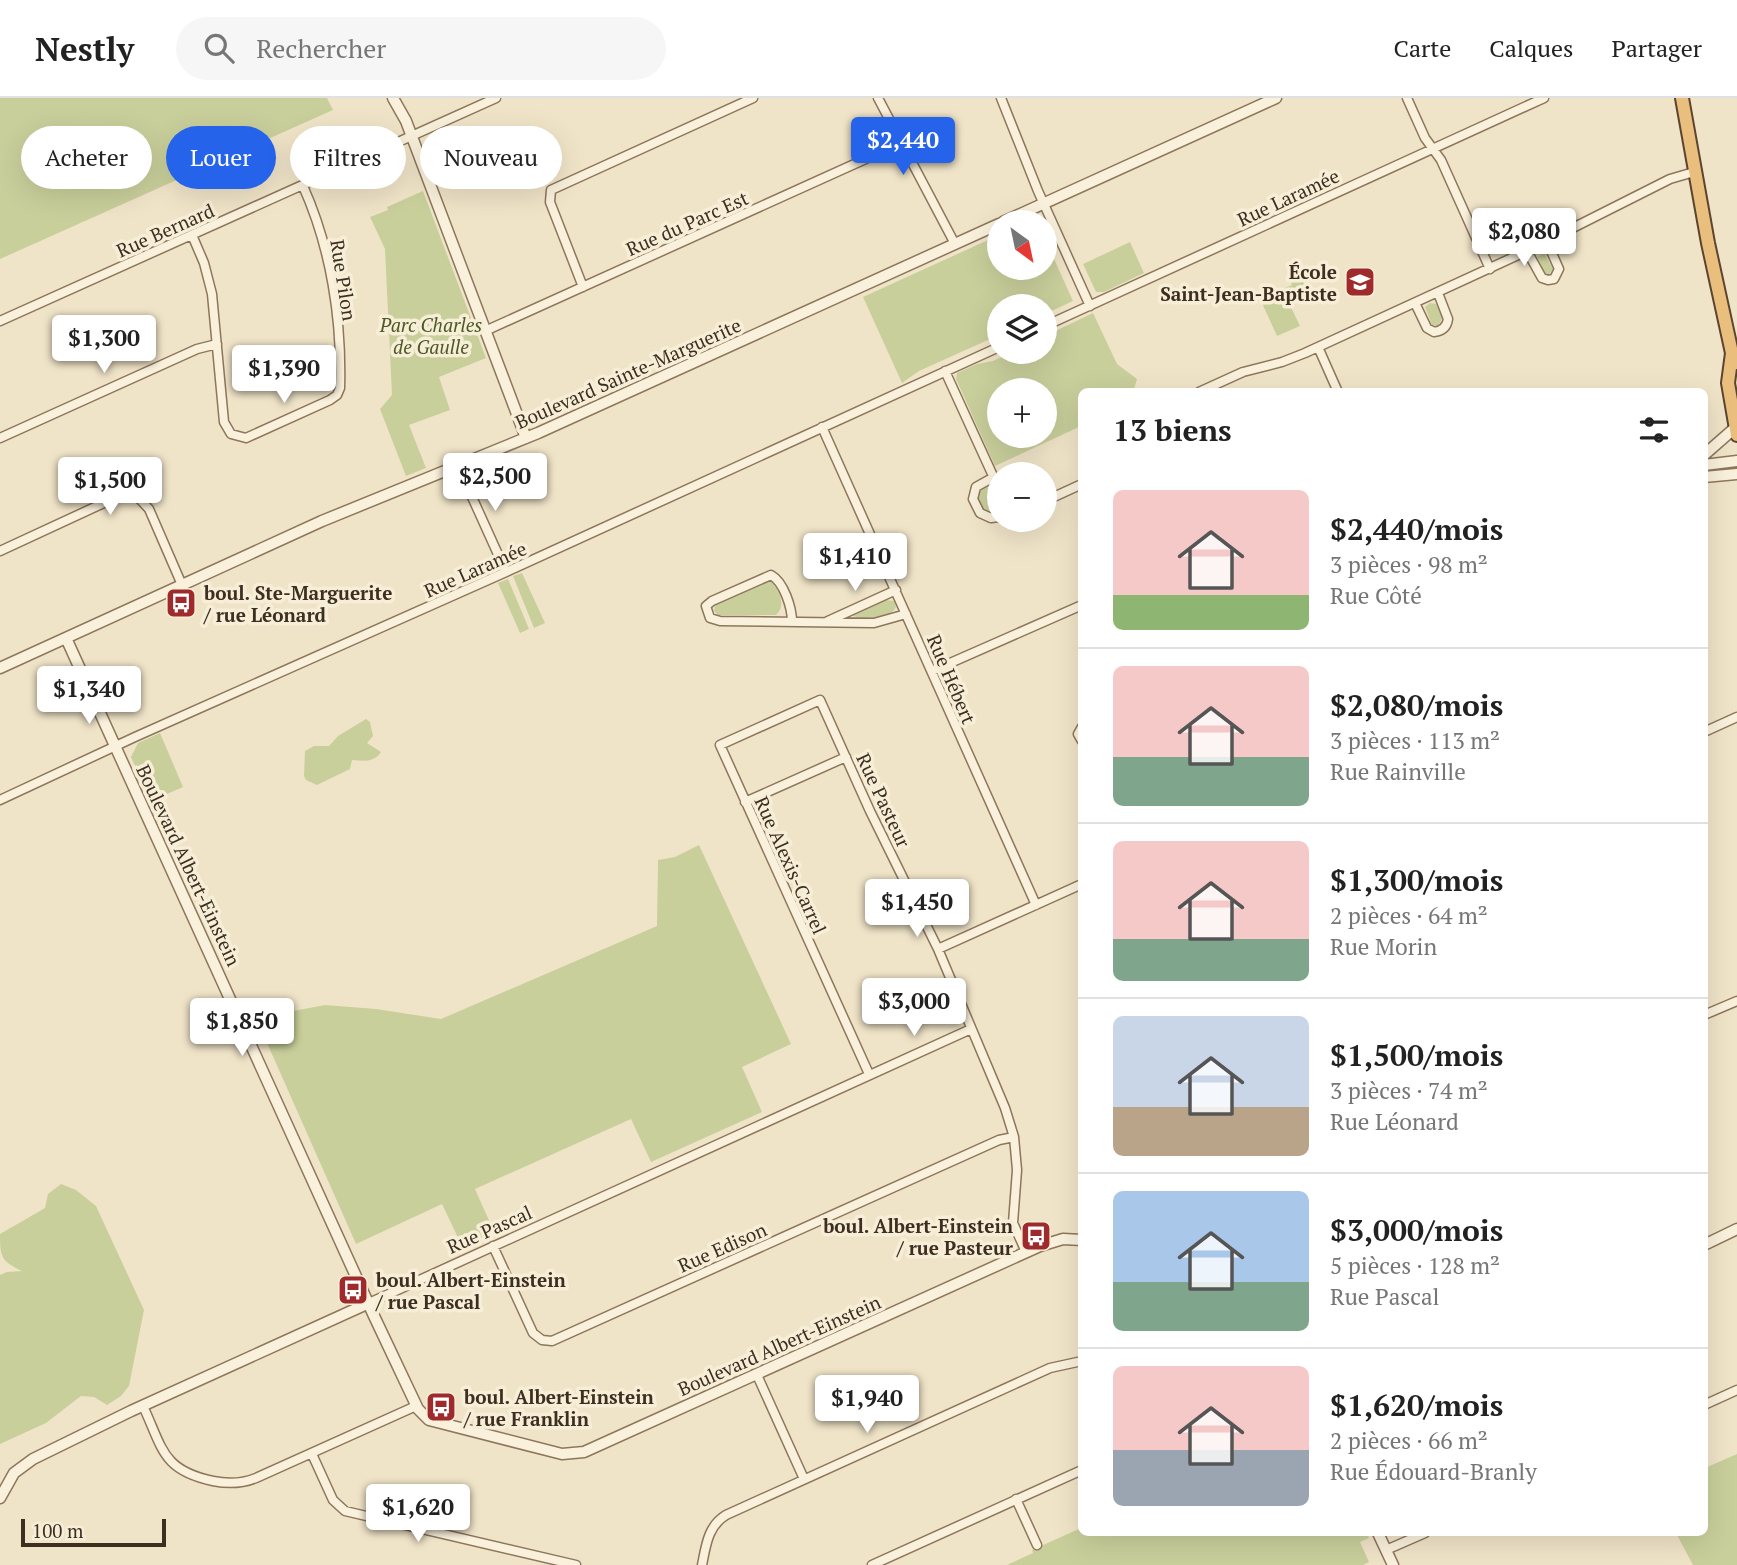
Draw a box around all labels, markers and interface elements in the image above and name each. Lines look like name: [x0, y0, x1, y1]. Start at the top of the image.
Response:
search box: [176, 17, 666, 80]
text: Nestly: [35, 27, 134, 70]
icon: search: [200, 29, 238, 67]
text: Rechercher: [256, 31, 386, 65]
text: Carte: [1393, 32, 1451, 64]
text: Calques: [1489, 32, 1573, 64]
text: Partager: [1611, 32, 1702, 64]
pin: $2,440: [846, 118, 960, 177]
text: $2,440: [867, 124, 939, 155]
chip: Acheter: [21, 126, 152, 189]
chip: Louer: [166, 126, 276, 189]
chip: Filtres: [290, 126, 406, 189]
chip: Nouveau: [420, 126, 562, 189]
street label: Rue Laramée: [1233, 163, 1343, 231]
street label: Rue du Parc Est: [622, 185, 752, 261]
street label: Rue Bernard: [112, 197, 218, 263]
pin: $2,080: [1467, 208, 1581, 268]
north arrow: [987, 210, 1057, 280]
map controls: [987, 210, 1057, 532]
text: $2,080: [1488, 215, 1560, 246]
street label: Rue Pilon: [325, 238, 363, 322]
place label: École Saint-Jean-Baptiste: [1160, 259, 1337, 306]
school or university icon: École Saint-Jean-Baptiste: [1343, 265, 1377, 299]
button: layers: [987, 294, 1057, 364]
park label: Parc Charles de Gaulle: [379, 312, 482, 359]
street label: Boulevard Sainte-Marguerite: [511, 312, 745, 434]
pin: $1,300: [47, 316, 161, 375]
text: $1,300: [68, 322, 140, 353]
pin: $1,390: [227, 345, 341, 405]
text: $1,390: [248, 352, 320, 383]
button: +: [987, 378, 1057, 448]
text: 13 biens: [1113, 410, 1232, 450]
icon: filters: [1635, 411, 1673, 449]
pin: $2,500: [438, 454, 552, 513]
pin: $1,500: [53, 458, 167, 517]
text: $2,500: [459, 460, 531, 491]
button: −: [987, 462, 1057, 532]
text: $1,500: [74, 464, 146, 495]
text: $2,440/mois: [1330, 509, 1503, 549]
icon: home: [1169, 518, 1253, 602]
pin: $1,410: [798, 533, 912, 593]
street label: Rue Laramée: [420, 535, 530, 603]
text: $1,410: [819, 540, 891, 571]
text: 3 pièces · 98 m²: [1330, 549, 1488, 580]
place label: boul. Ste-Marguerite / rue Léonard: [203, 580, 392, 627]
text: Rue Côté: [1330, 580, 1422, 611]
bus stop icon: boul. Ste-Marguerite / rue Léonard: [164, 586, 198, 620]
street label: Rue Hébert: [922, 630, 982, 728]
pin: $1,340: [32, 666, 146, 726]
text: $1,340: [53, 673, 125, 704]
text: $2,080/mois: [1330, 685, 1503, 725]
icon: home: [1169, 694, 1253, 778]
text: 3 pièces · 113 m²: [1330, 725, 1500, 756]
street label: Rue Pasteur: [851, 749, 917, 852]
text: Rue Rainville: [1330, 756, 1466, 787]
street label: Boulevard Albert-Einstein: [131, 760, 247, 970]
street label: Rue Alexis-Carrel: [749, 792, 833, 938]
text: $1,300/mois: [1330, 860, 1503, 900]
icon: home: [1169, 869, 1253, 953]
pin: $1,450: [860, 880, 974, 939]
text: $1,450: [881, 886, 953, 917]
text: 2 pièces · 64 m²: [1330, 900, 1488, 931]
text: Rue Morin: [1330, 931, 1437, 962]
pin: $3,000: [857, 978, 971, 1038]
text: $3,000: [878, 985, 950, 1016]
pin: $1,850: [185, 998, 299, 1058]
text: $1,850: [206, 1005, 278, 1036]
text: $1,500/mois: [1330, 1035, 1503, 1075]
icon: home: [1169, 1044, 1253, 1128]
text: 3 pièces · 74 m²: [1330, 1075, 1488, 1106]
text: Rue Léonard: [1330, 1106, 1459, 1137]
street label: Rue Pascal: [443, 1199, 535, 1259]
text: $3,000/mois: [1330, 1210, 1503, 1250]
place label: boul. Albert-Einstein / rue Pasteur: [822, 1213, 1014, 1260]
street label: Rue Edison: [674, 1216, 770, 1278]
bus stop icon: boul. Albert-Einstein / rue Pasteur: [1019, 1219, 1053, 1253]
icon: home: [1169, 1219, 1253, 1303]
text: 5 pièces · 128 m²: [1330, 1250, 1500, 1281]
place label: boul. Albert-Einstein / rue Pascal: [375, 1267, 567, 1314]
bus stop icon: boul. Albert-Einstein / rue Pascal: [336, 1273, 370, 1307]
text: Rue Pascal: [1330, 1281, 1440, 1312]
street label: Boulevard Albert-Einstein: [674, 1289, 884, 1401]
pin: $1,940: [810, 1376, 924, 1435]
text: $1,940: [831, 1382, 903, 1413]
place label: boul. Albert-Einstein / rue Franklin: [463, 1384, 655, 1431]
text: $1,620/mois: [1330, 1385, 1503, 1425]
bus stop icon: boul. Albert-Einstein / rue Franklin: [424, 1390, 458, 1424]
icon: home: [1169, 1394, 1253, 1478]
text: 2 pièces · 66 m²: [1330, 1425, 1488, 1456]
text: Rue Édouard-Branly: [1330, 1456, 1537, 1487]
pin: $1,620: [361, 1484, 475, 1544]
text: $1,620: [382, 1491, 454, 1522]
scale bar: [21, 1516, 166, 1548]
text: 100 m: [32, 1518, 83, 1543]

